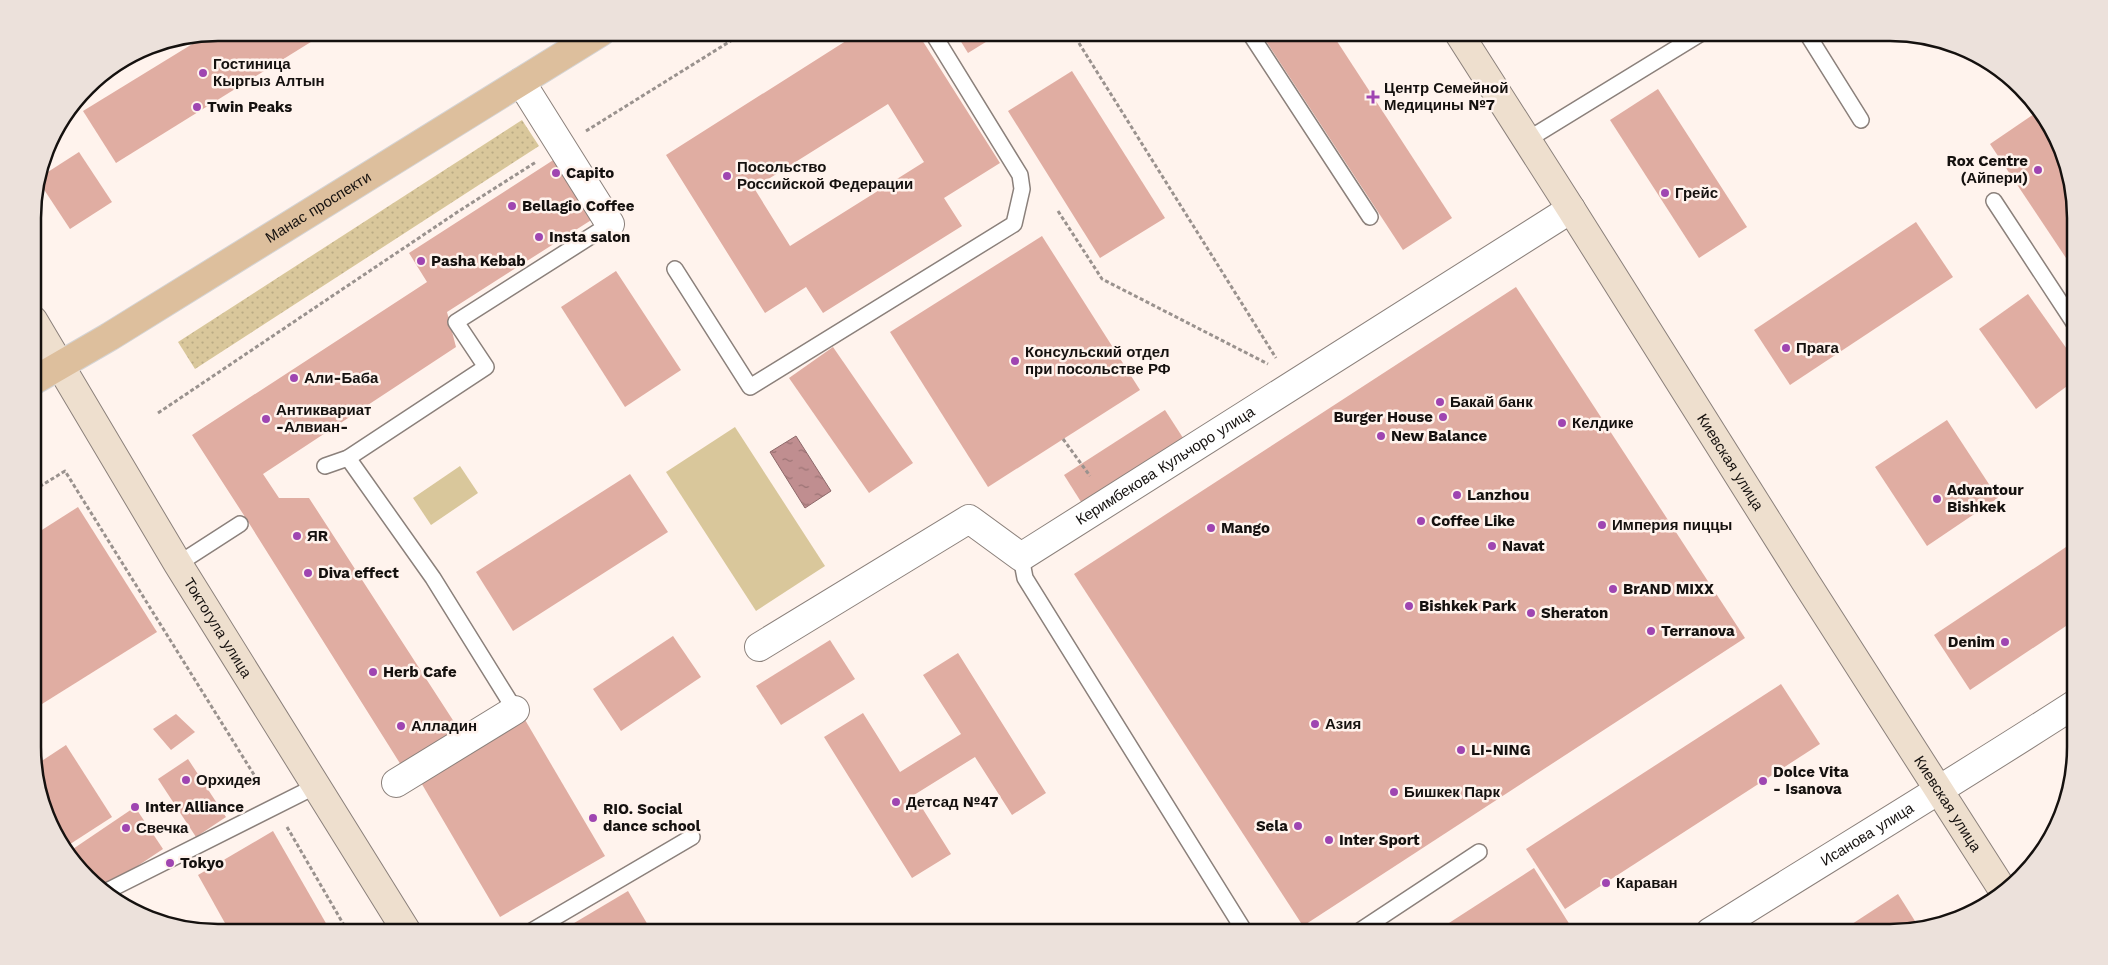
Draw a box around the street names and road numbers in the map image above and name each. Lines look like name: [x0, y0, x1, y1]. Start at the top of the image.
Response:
street label: Манас проспекти: [262, 168, 374, 247]
street label: Керимбекова Кульчоро улица: [1073, 402, 1258, 529]
street label: Киевская улица: [1693, 411, 1768, 514]
street label: Токтогула улица: [180, 575, 256, 682]
street label: Киевская улица: [1910, 752, 1985, 856]
street label: Исанова улица: [1817, 799, 1917, 870]

